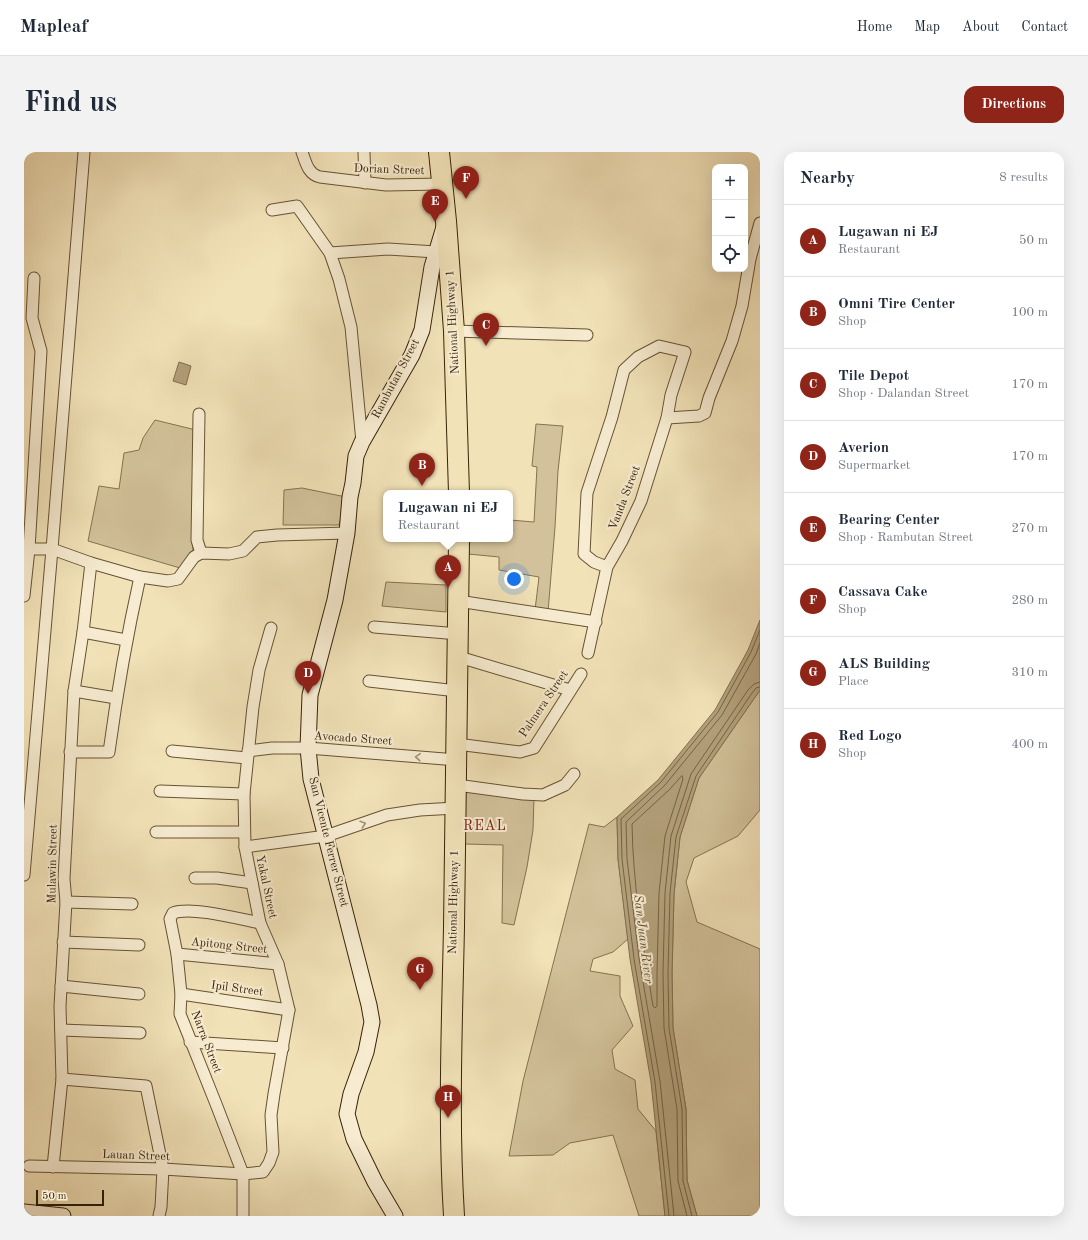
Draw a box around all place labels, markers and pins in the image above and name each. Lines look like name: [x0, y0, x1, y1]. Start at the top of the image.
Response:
pin: F: [453, 166, 479, 199]
pin: E: [422, 189, 448, 222]
pin: C: [473, 313, 499, 346]
pin: B: [409, 453, 435, 486]
pin: A: [435, 555, 461, 588]
pin: D: [295, 661, 321, 694]
pin: G: [407, 957, 433, 990]
pin: H: [435, 1085, 461, 1118]

